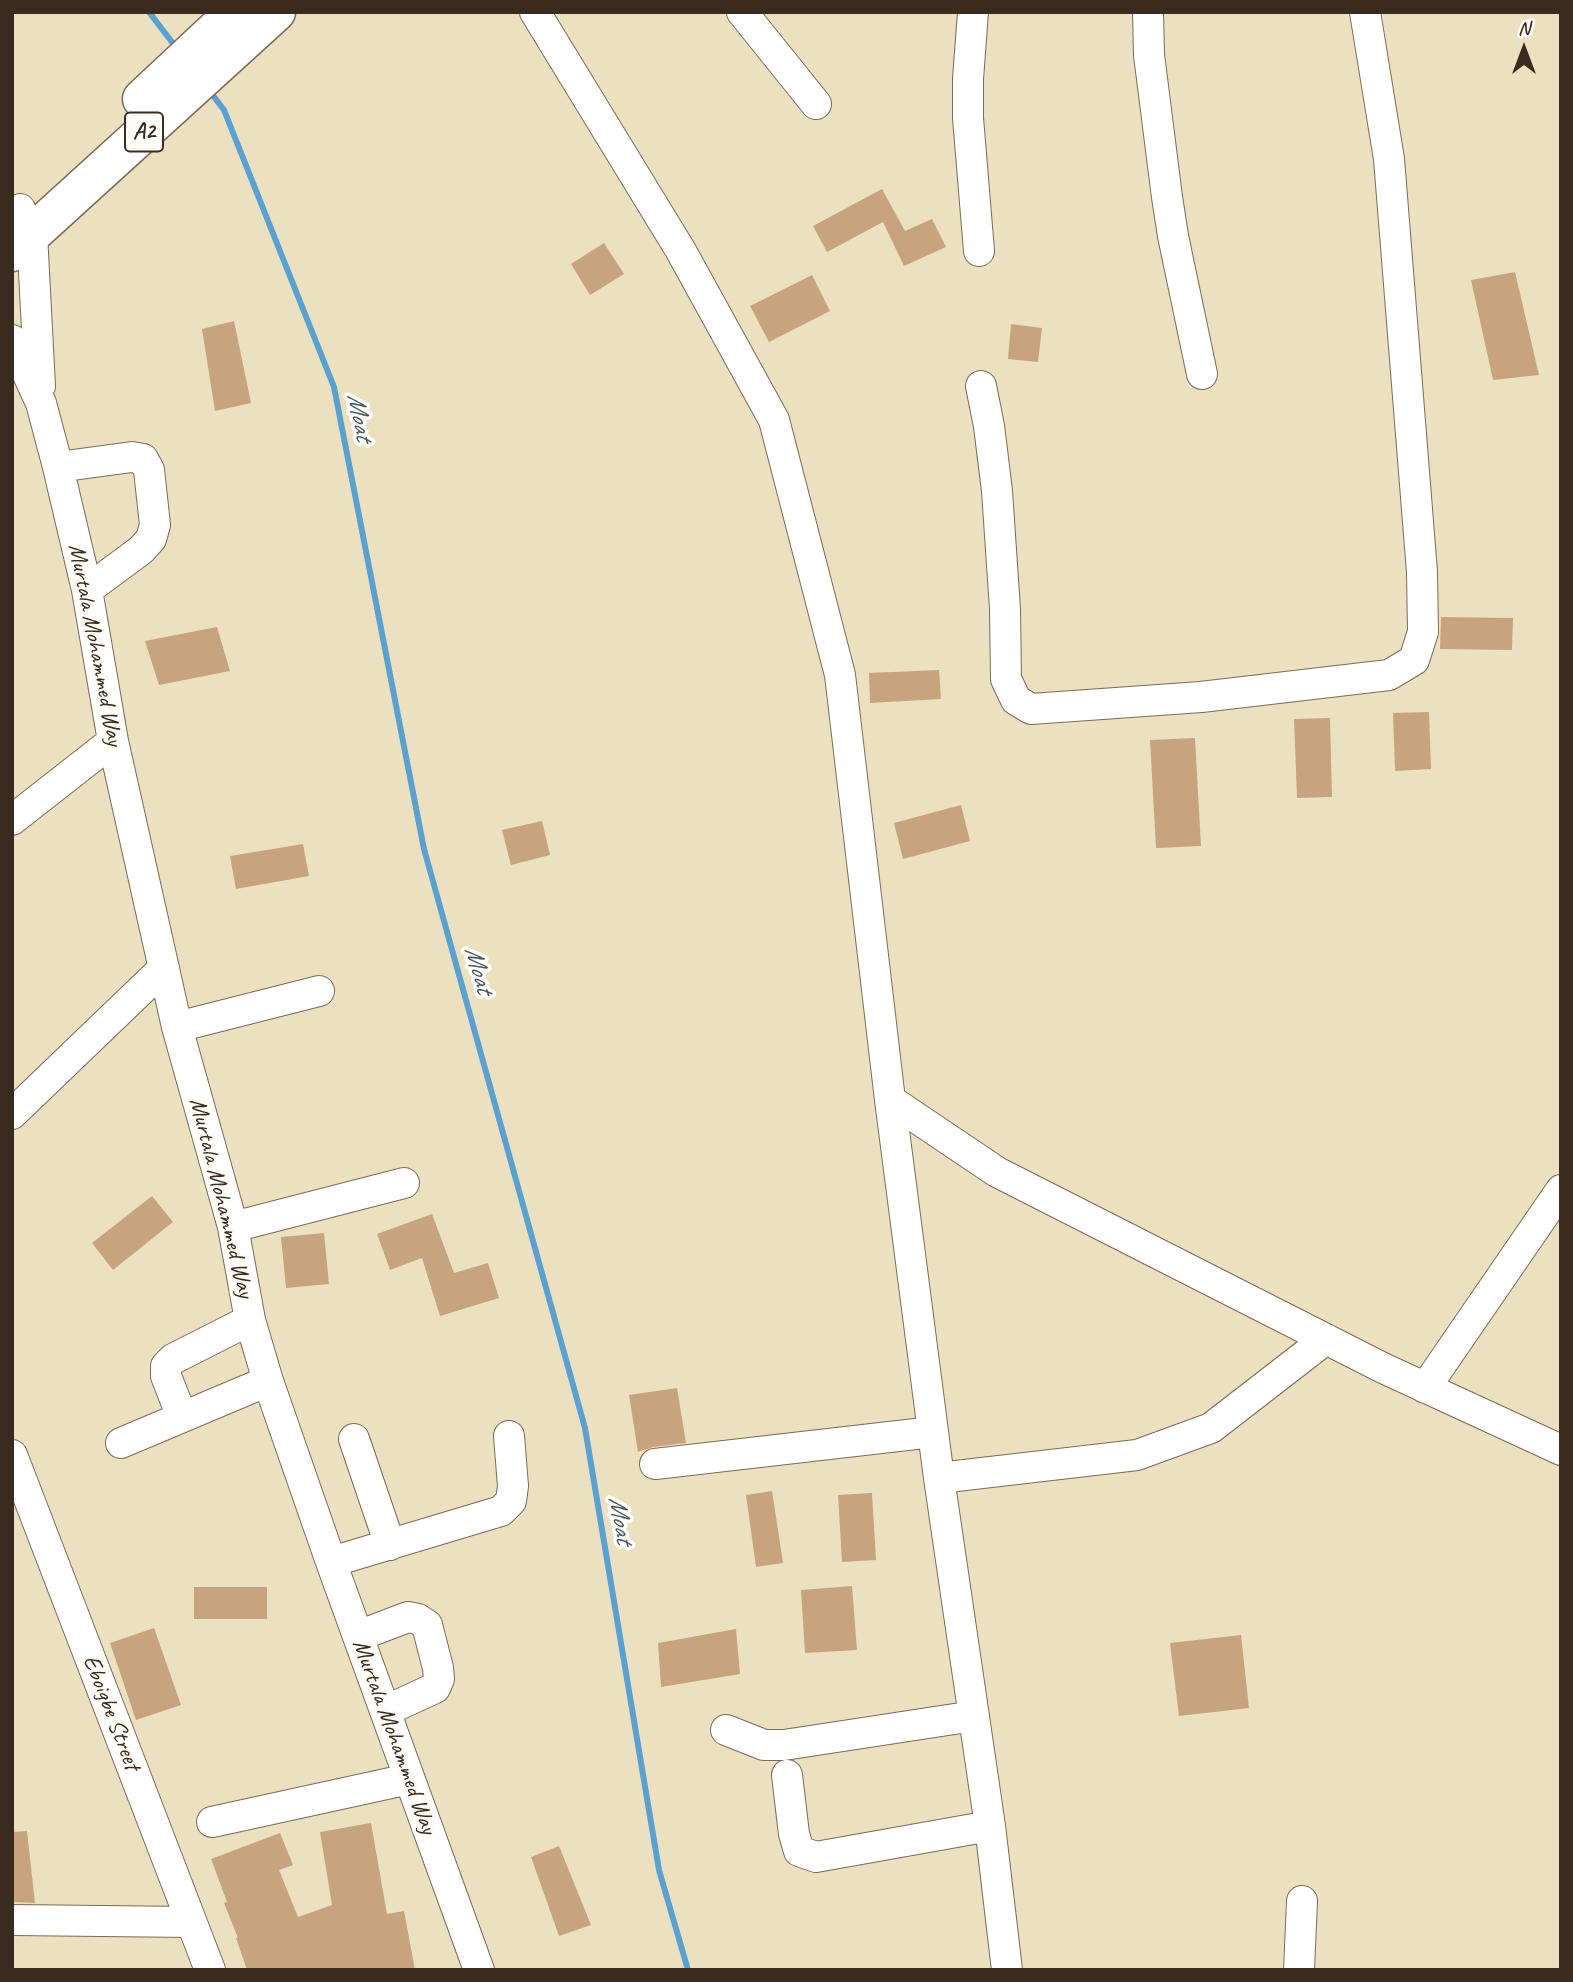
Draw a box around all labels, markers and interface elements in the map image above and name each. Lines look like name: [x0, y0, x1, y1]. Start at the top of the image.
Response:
north arrow: [1489, 14, 1559, 84]
text: N: [1518, 16, 1530, 40]
road number: A2: [125, 113, 163, 152]
water label: Moat: [339, 391, 379, 443]
street label: Murtala Mohammed Way: [61, 542, 129, 748]
water label: Moat: [457, 943, 499, 997]
street label: Murtala Mohammed Way: [182, 1095, 260, 1301]
water label: Moat: [601, 1494, 639, 1546]
street label: Murtala Mohammed Way: [345, 1636, 443, 1838]
street label: Eboigbe Street: [76, 1651, 146, 1775]

